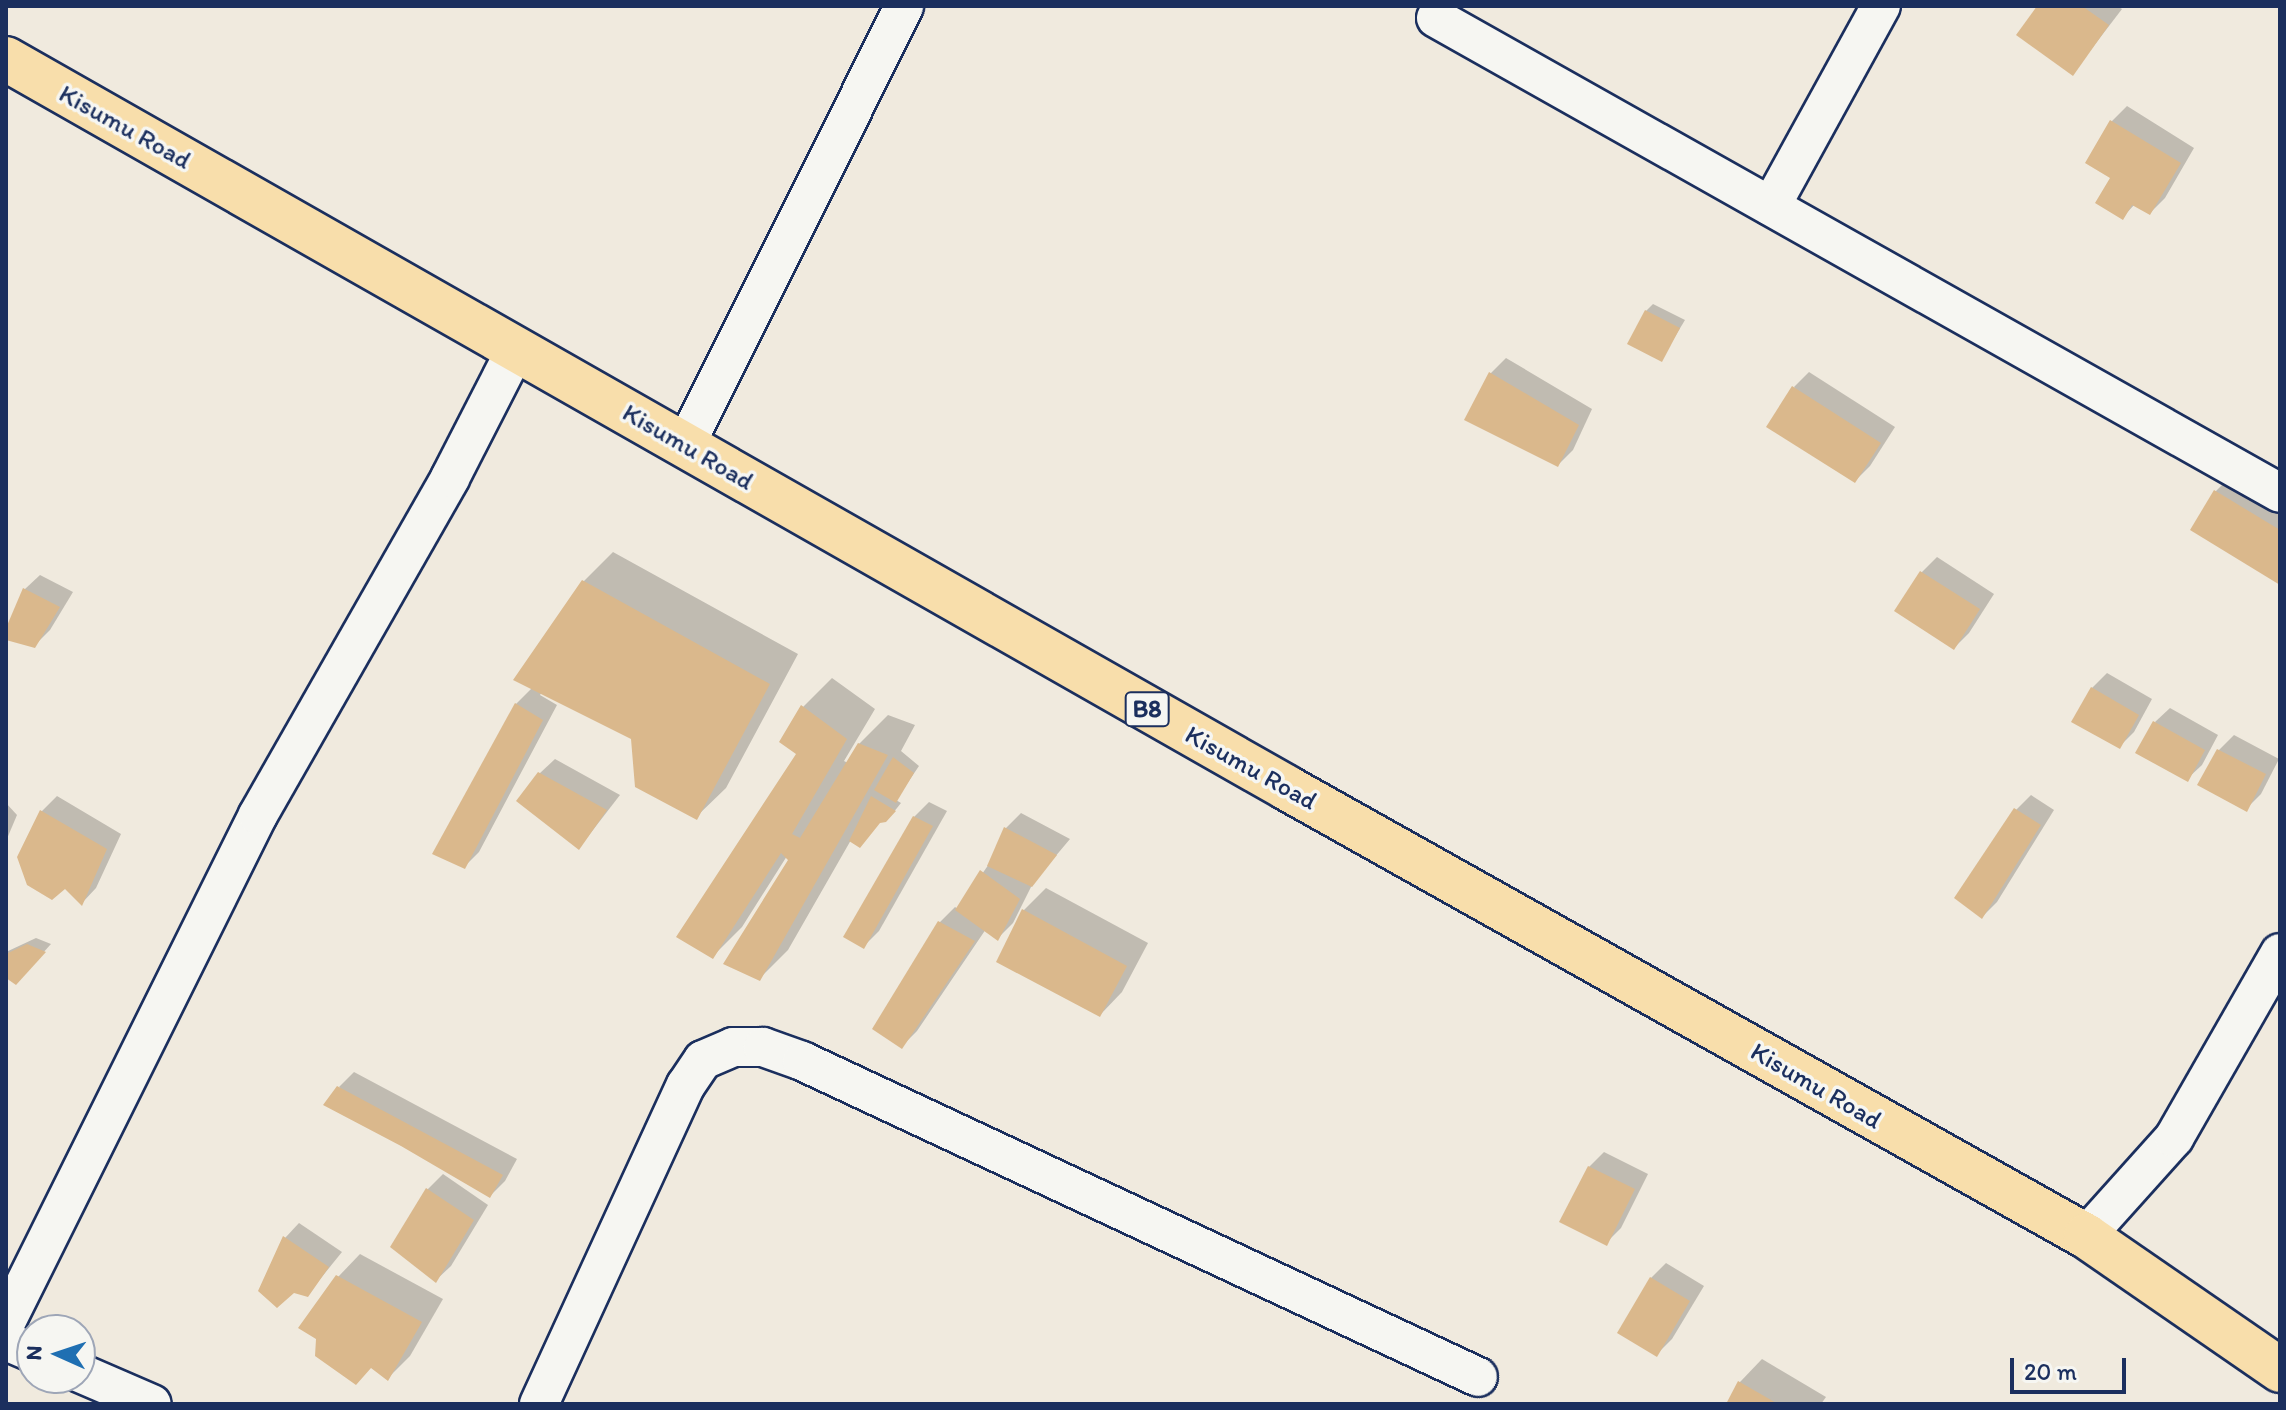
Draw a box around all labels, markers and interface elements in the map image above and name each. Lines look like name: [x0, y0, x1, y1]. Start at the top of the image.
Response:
street label: Kisumu Road: [53, 78, 197, 176]
street label: Kisumu Road: [617, 397, 759, 497]
road number: B8: [1123, 689, 1171, 729]
street label: Kisumu Road: [1179, 719, 1323, 817]
street label: Kisumu Road: [1745, 1036, 1887, 1136]
north arrow: [16, 1314, 96, 1394]
scale bar: [2014, 1342, 2130, 1392]
text: N: [20, 1345, 47, 1361]
text: 20 m: [2024, 1357, 2077, 1386]

